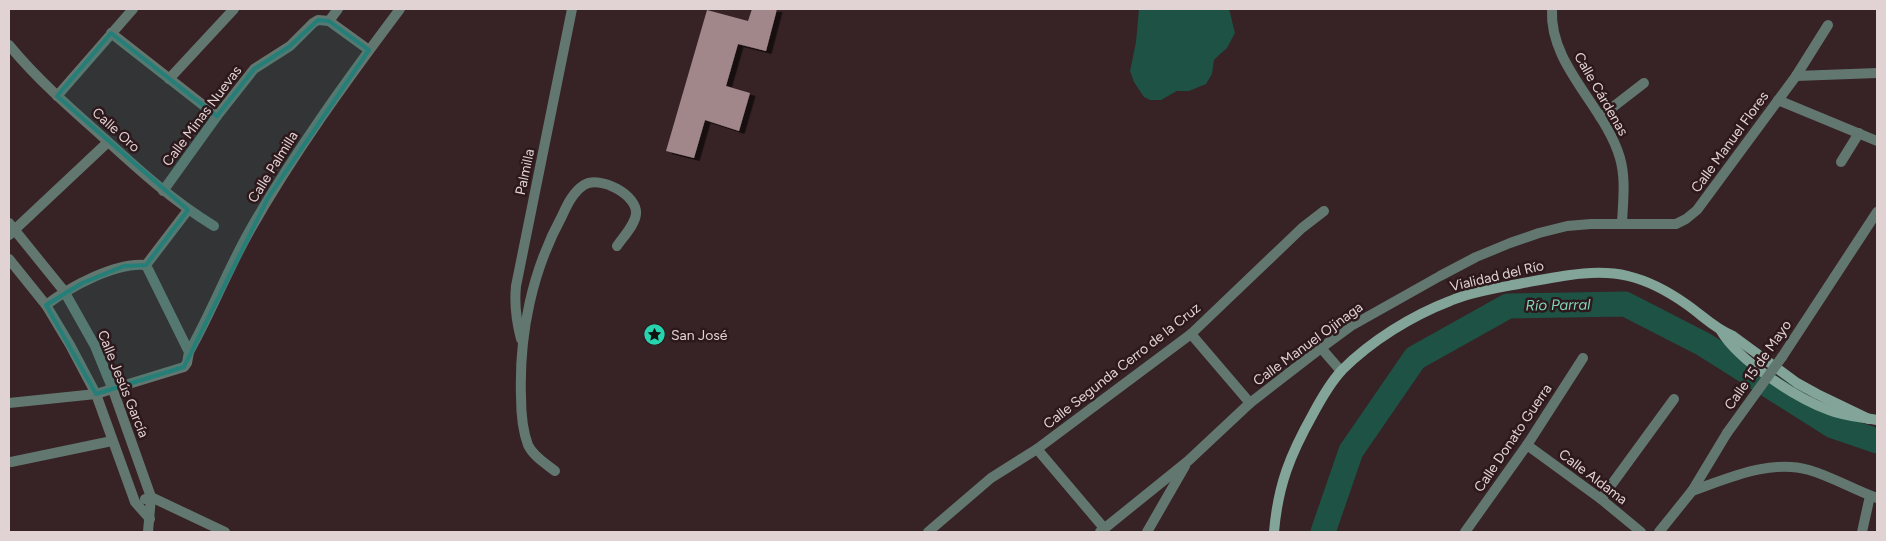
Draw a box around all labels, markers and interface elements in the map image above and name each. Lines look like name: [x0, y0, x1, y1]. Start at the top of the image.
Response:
street label: Calle Cárdenas: [1570, 49, 1632, 139]
street label: Calle Minas Nuevas: [159, 62, 245, 170]
street label: Calle Manuel Flores: [1688, 88, 1772, 196]
street label: Calle Oro: [89, 104, 143, 156]
street label: Calle Palmilla: [244, 128, 302, 206]
street label: Palmilla: [512, 147, 538, 197]
street label: Vialidad del Río: [1448, 257, 1546, 295]
water label: Río Parral: [1525, 295, 1591, 315]
street label: Calle Manuel Ojinaga: [1250, 298, 1366, 390]
street label: Calle Segunda Cerro de la Cruz: [1040, 299, 1204, 433]
street label: Calle 15 de Mayo: [1721, 317, 1795, 413]
place icon: San José: [643, 323, 667, 347]
place label: San José: [671, 327, 728, 344]
street label: Calle Jesús García: [94, 328, 152, 440]
street label: Calle Donato Guerra: [1471, 381, 1555, 495]
street label: Calle Aldama: [1555, 446, 1631, 508]

